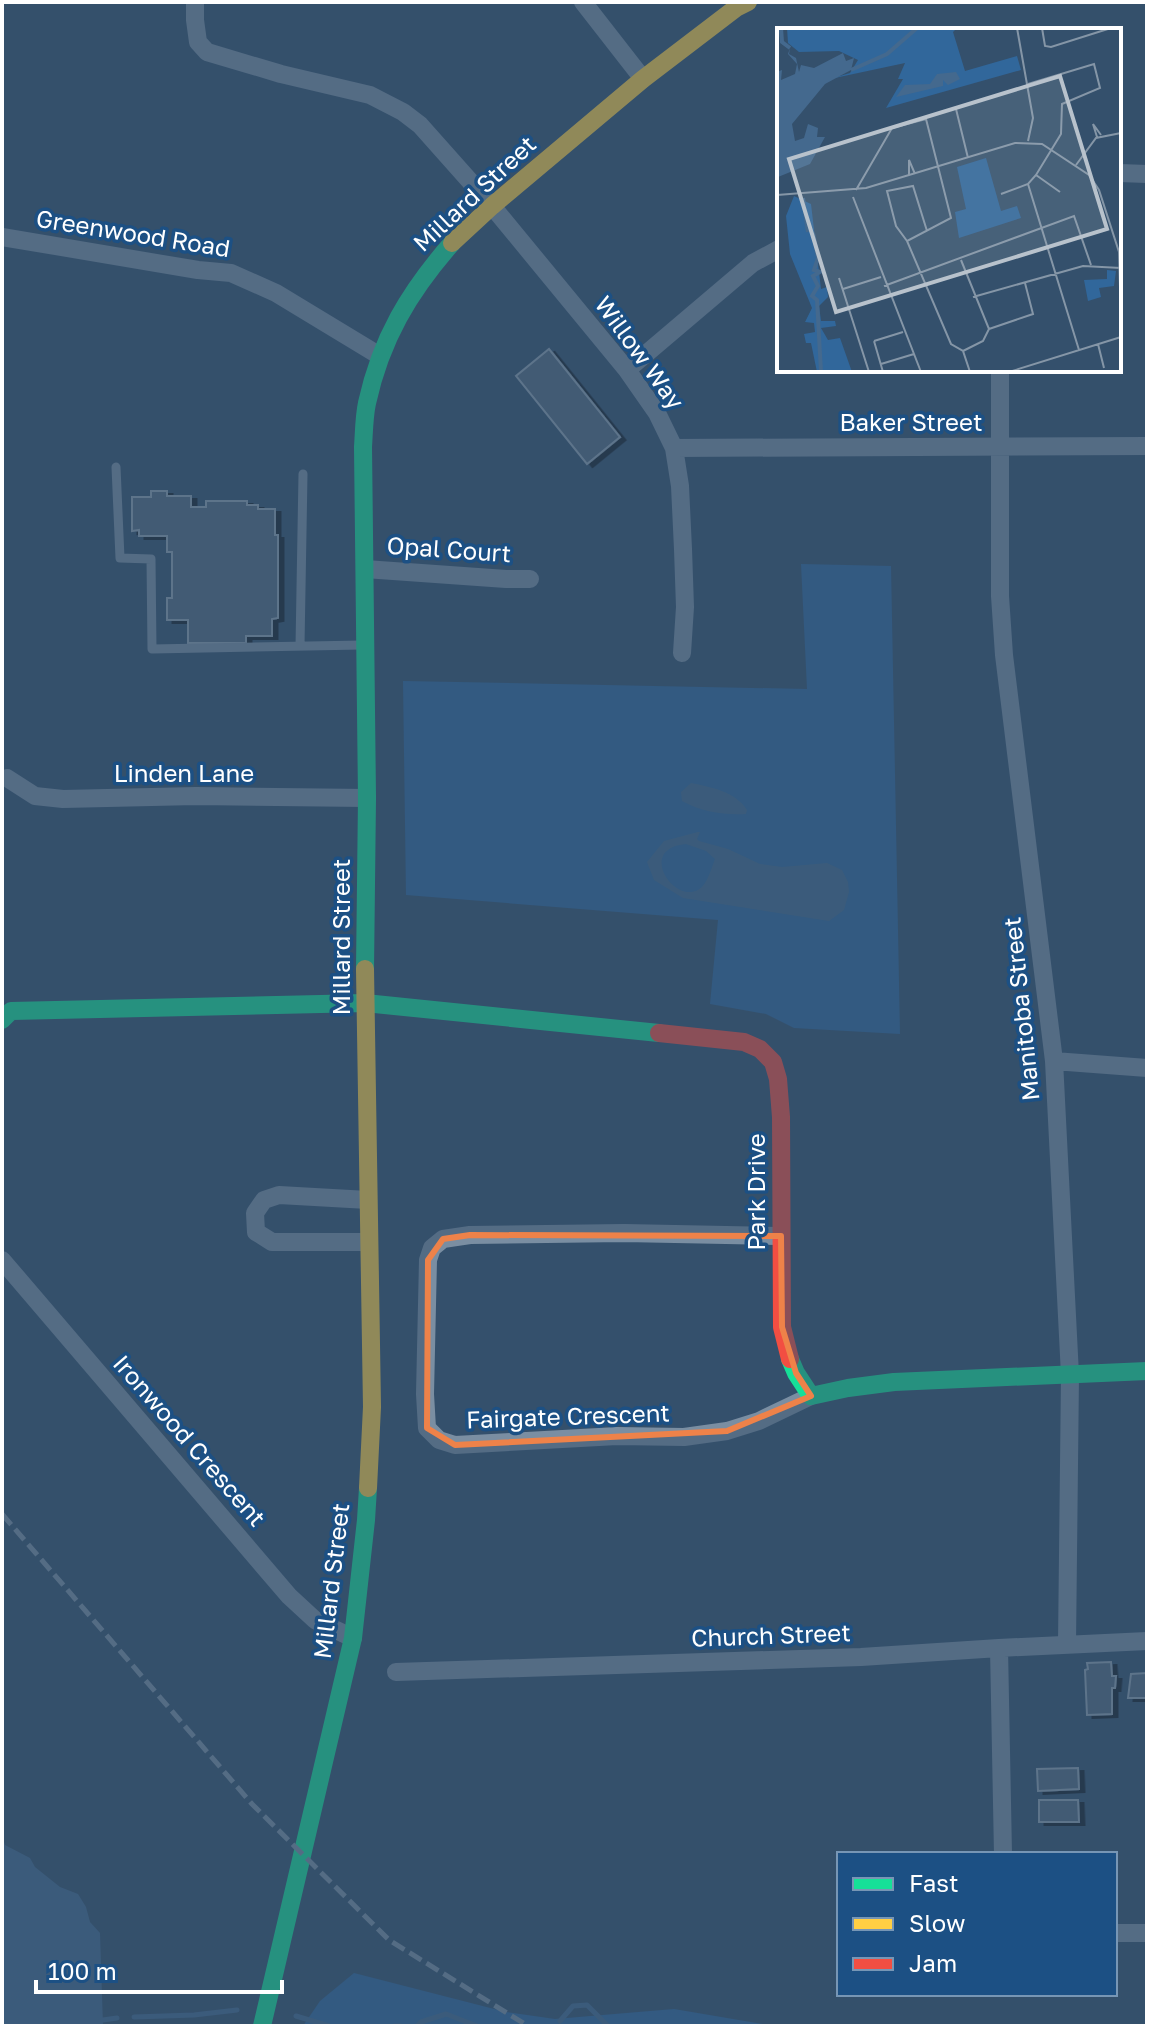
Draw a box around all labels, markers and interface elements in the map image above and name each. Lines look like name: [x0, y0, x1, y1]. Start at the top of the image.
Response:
inset map: [777, 28, 1121, 372]
street label: Millard Street: [407, 129, 541, 257]
street label: Greenwood Road: [34, 203, 232, 262]
street label: Willow Way: [589, 290, 691, 414]
street label: Baker Street: [839, 407, 983, 436]
street label: Opal Court: [386, 530, 512, 567]
street label: Linden Lane: [114, 758, 254, 787]
street label: Millard Street: [326, 859, 355, 1015]
street label: Manitoba Street: [996, 916, 1045, 1103]
street label: Park Drive: [741, 1133, 770, 1251]
street label: Ironwood Crescent: [108, 1348, 272, 1532]
street label: Fairgate Crescent: [466, 1397, 670, 1434]
street label: Millard Street: [307, 1501, 354, 1660]
street label: Church Street: [691, 1617, 851, 1652]
legend: [837, 1852, 1117, 1996]
text: Fast: [909, 1868, 959, 1897]
text: Slow: [909, 1908, 965, 1937]
scale bar: [36, 1944, 282, 1994]
text: Jam: [909, 1948, 957, 1977]
text: 100 m: [48, 1956, 117, 1985]

